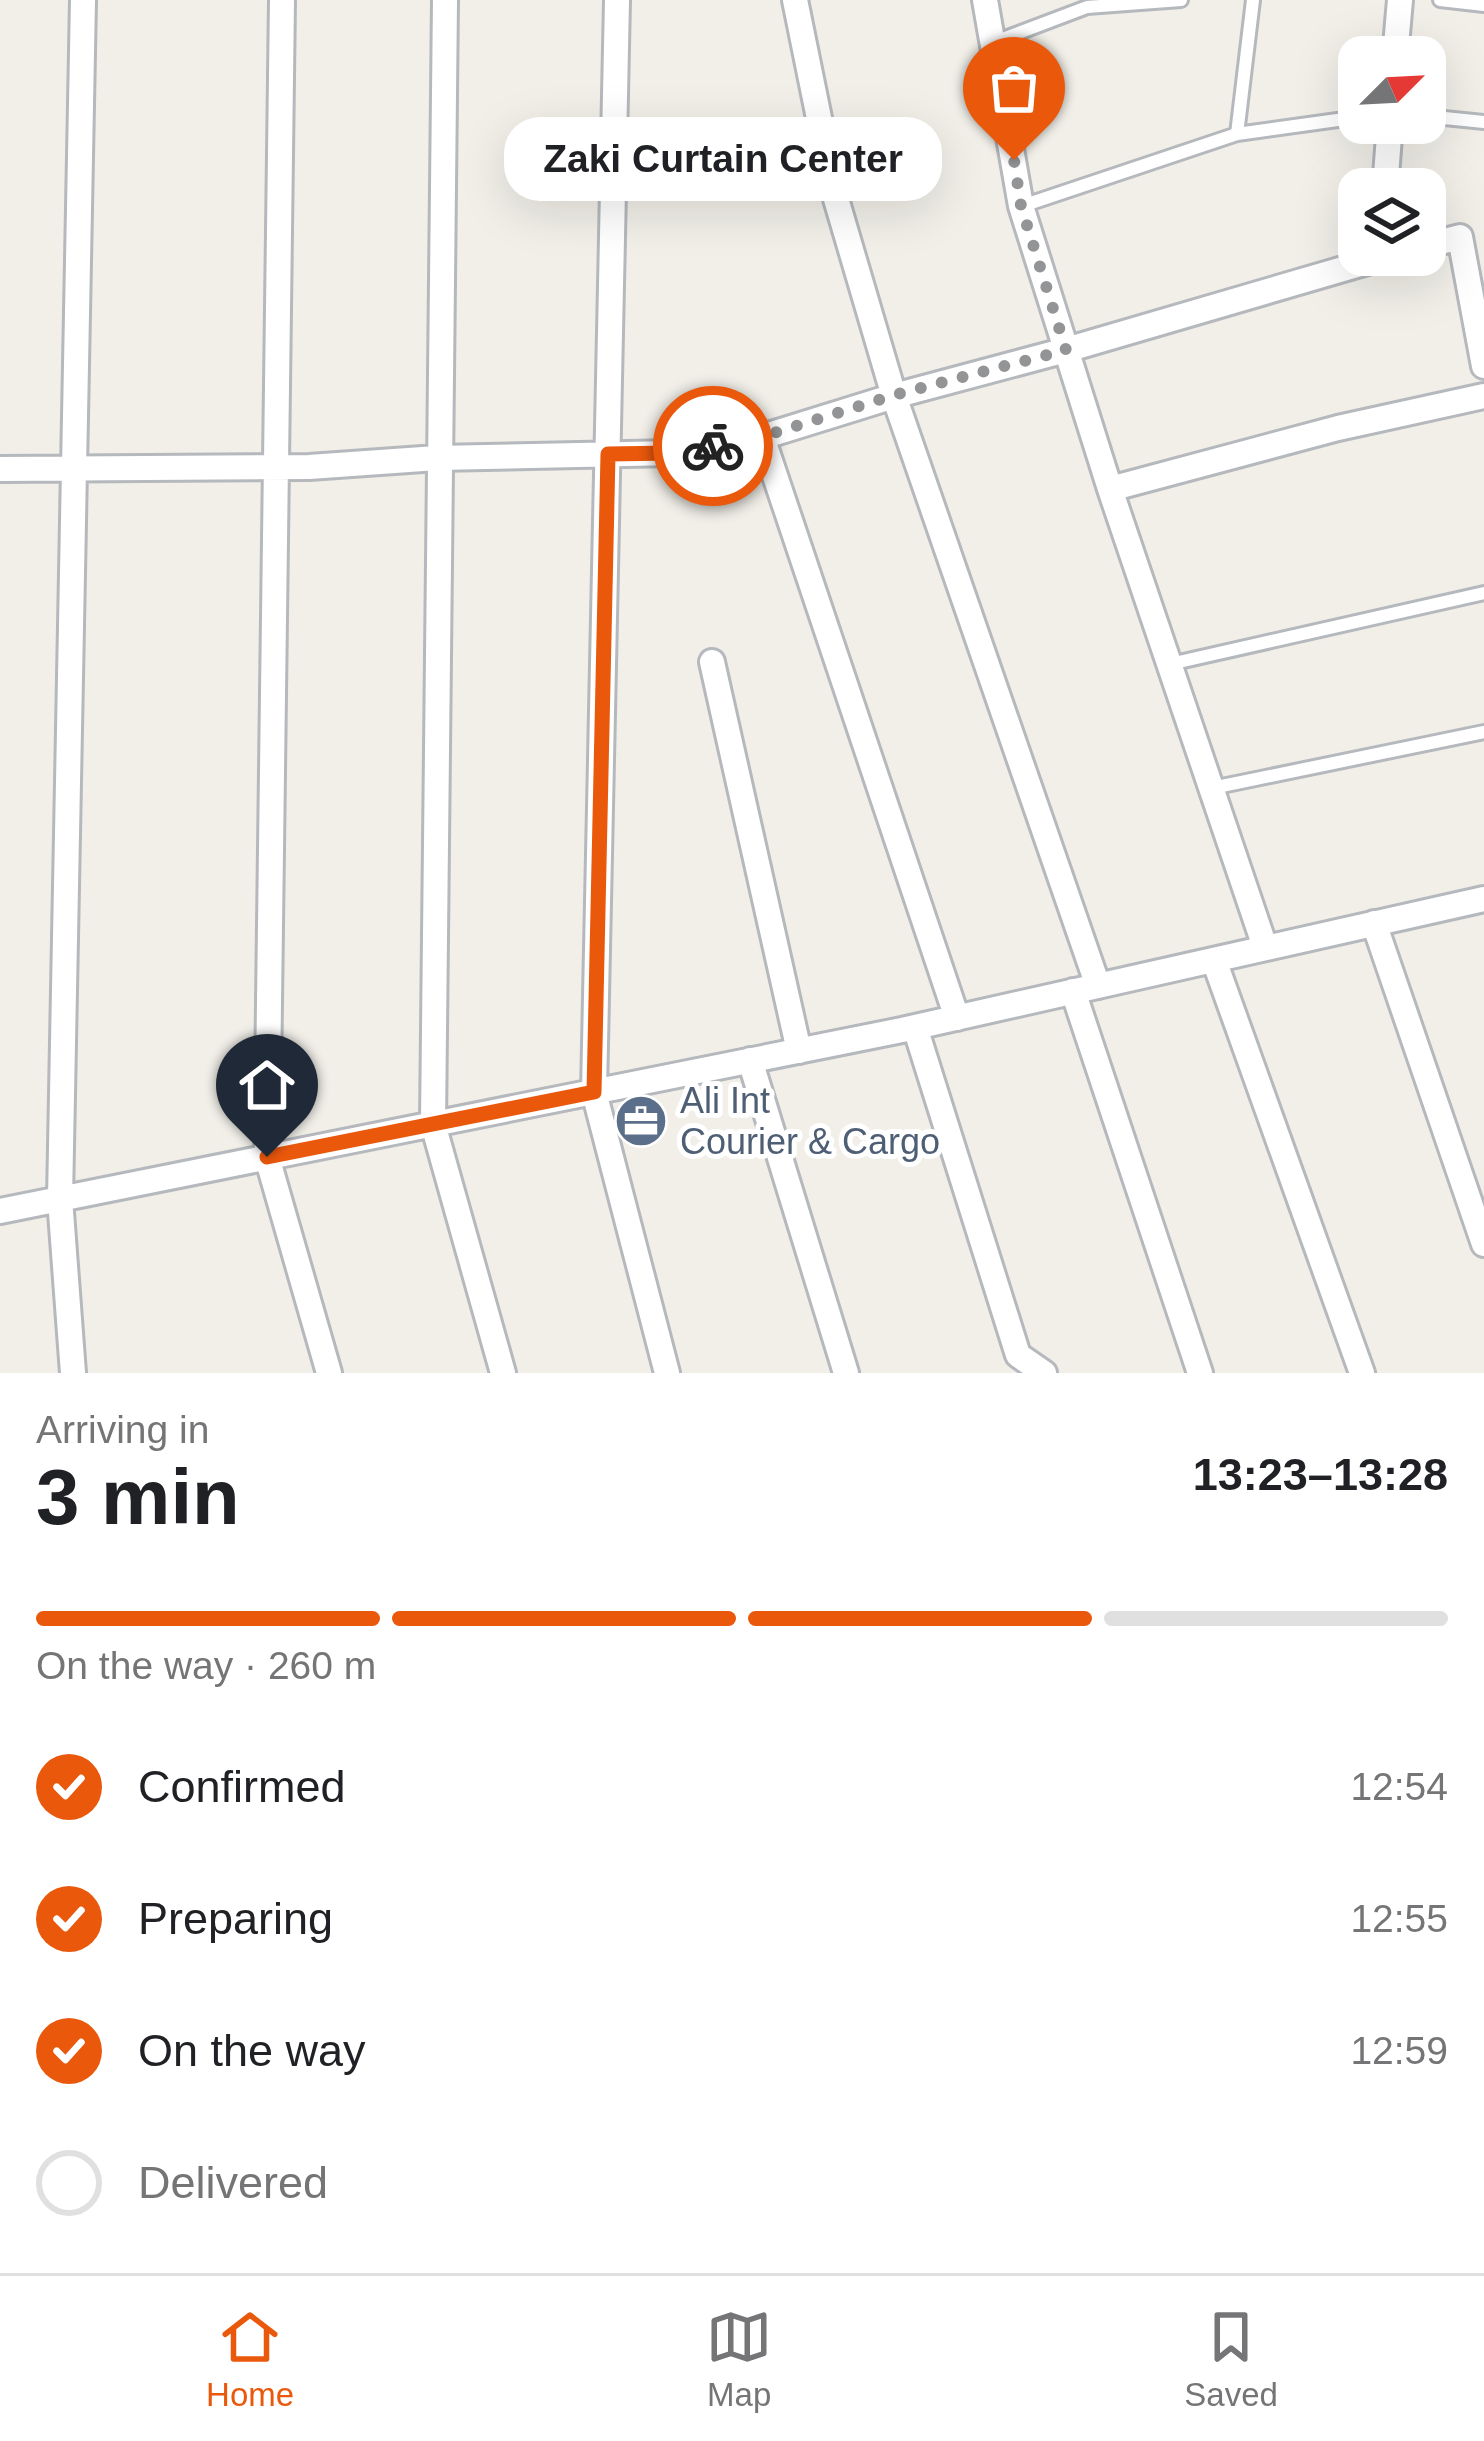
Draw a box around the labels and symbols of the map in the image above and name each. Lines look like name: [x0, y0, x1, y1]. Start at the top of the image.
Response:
north arrow: [1338, 36, 1446, 144]
pin: [963, 37, 1065, 160]
callout: Zaki Curtain Center: [504, 118, 942, 202]
courier: [653, 386, 773, 506]
pin: [216, 1034, 318, 1157]
place label: Ali Int Courier & Cargo: [680, 1080, 940, 1162]
office icon: Ali Int Courier & Cargo: [613, 1093, 669, 1149]

